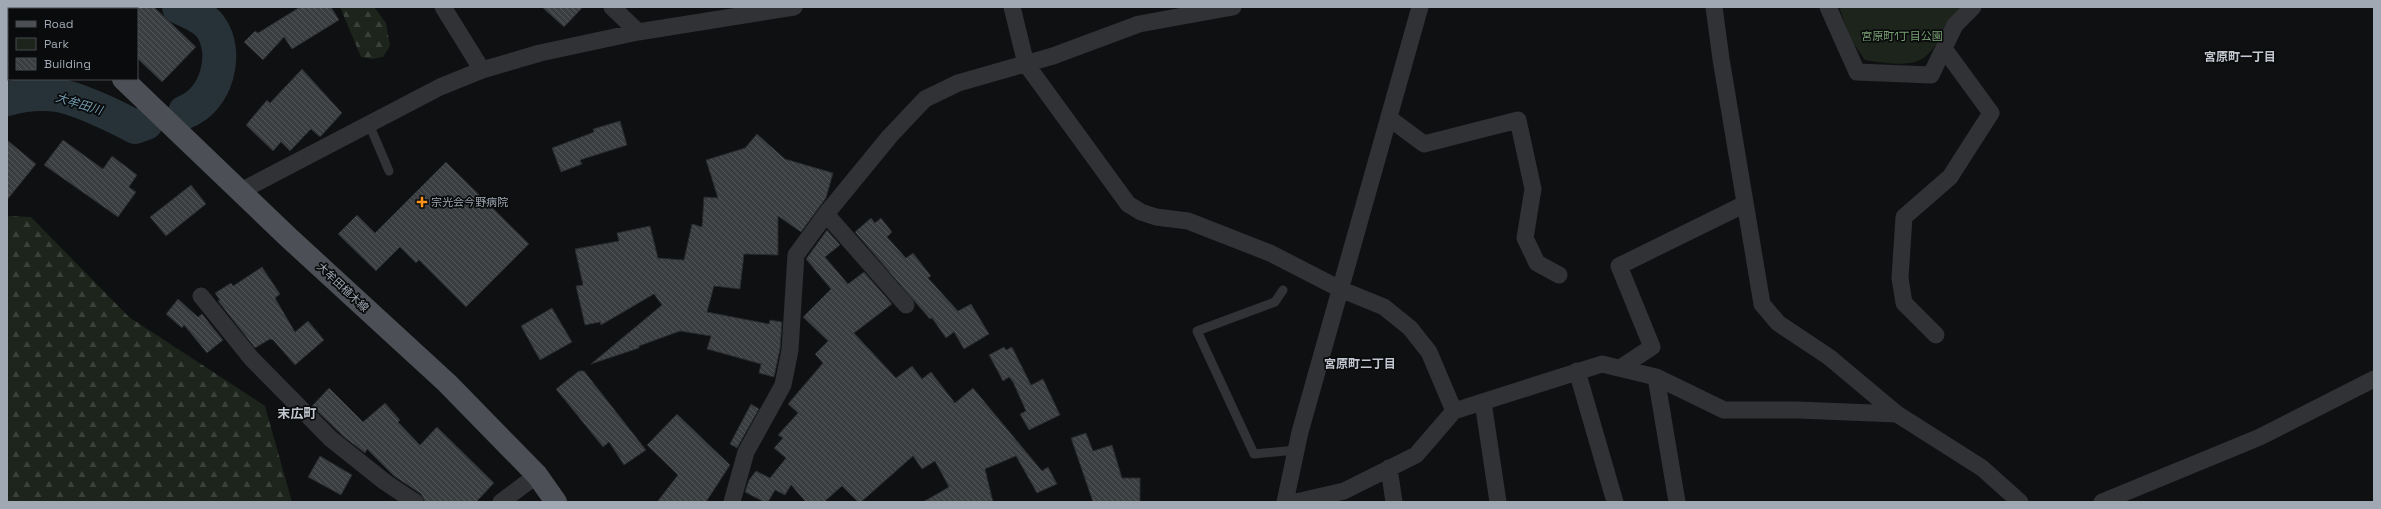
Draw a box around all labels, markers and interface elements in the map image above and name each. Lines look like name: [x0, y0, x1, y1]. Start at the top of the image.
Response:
legend: [8, 8, 138, 80]
text: Road: [44, 16, 73, 32]
park label: 宮原町1丁目公園: [1861, 29, 1943, 43]
text: Park: [44, 36, 69, 52]
district label: 宮原町一丁目: [2204, 49, 2276, 65]
text: Building: [44, 56, 91, 72]
water label: 大牟田川: [54, 89, 106, 119]
place label: 宗光会今野病院: [431, 195, 508, 209]
marker: 宗光会今野病院: [416, 196, 428, 208]
street label: 大牟田植木線: [314, 259, 372, 315]
district label: 宮原町二丁目: [1324, 356, 1396, 372]
district label: 末広町: [277, 405, 317, 422]

